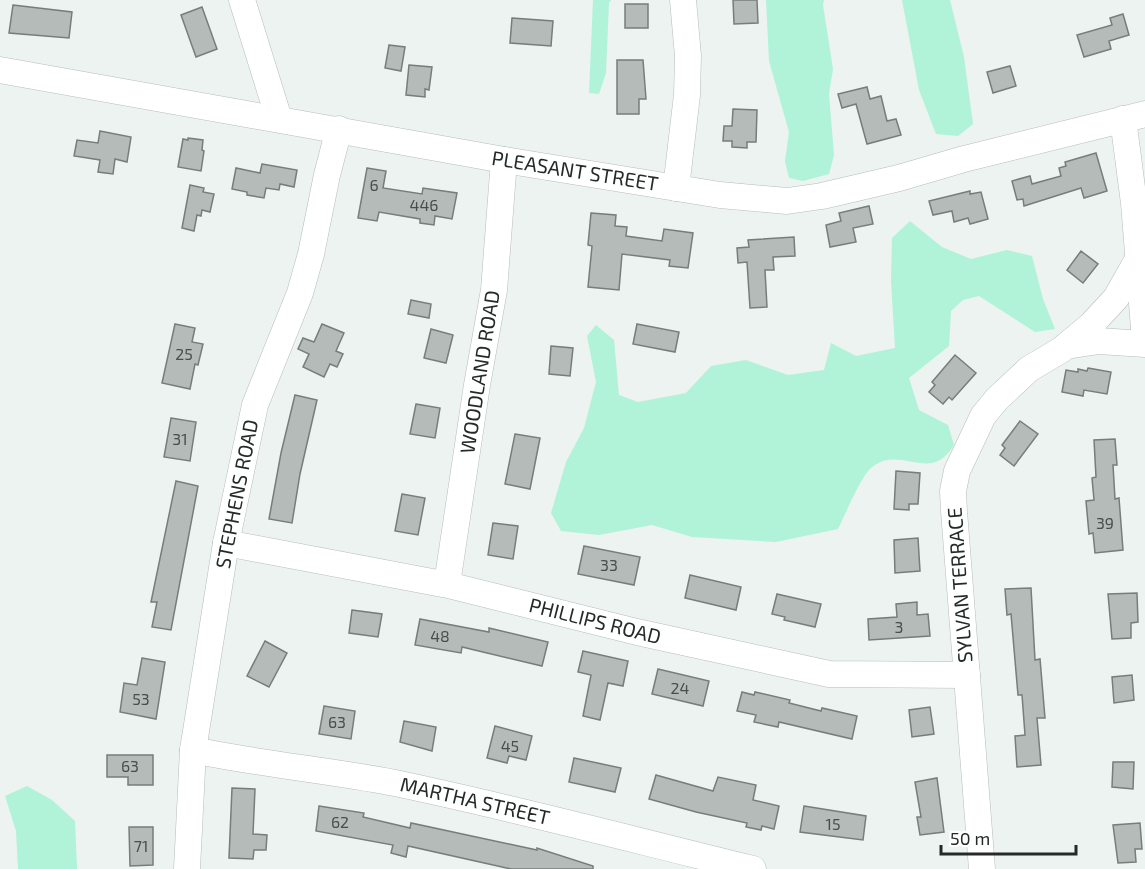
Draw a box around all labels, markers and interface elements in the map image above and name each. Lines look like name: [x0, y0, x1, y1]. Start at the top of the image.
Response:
street label: PLEASANT STREET: [490, 145, 661, 195]
house number: 6: [369, 175, 379, 194]
house number: 446: [410, 195, 438, 214]
street label: WOODLAND ROAD: [454, 289, 504, 455]
house number: 25: [175, 344, 193, 363]
street label: STEPHENS ROAD: [210, 417, 262, 570]
house number: 31: [172, 429, 188, 448]
street label: SYLVAN TERRACE: [942, 507, 976, 664]
house number: 39: [1096, 513, 1114, 532]
house number: 33: [600, 555, 618, 574]
street label: PHILLIPS ROAD: [527, 592, 664, 648]
house number: 3: [895, 617, 903, 636]
house number: 48: [430, 626, 450, 645]
house number: 24: [671, 678, 690, 697]
house number: 53: [132, 689, 150, 708]
house number: 63: [328, 712, 346, 731]
house number: 45: [501, 736, 519, 755]
house number: 63: [121, 756, 139, 775]
street label: MARTHA STREET: [398, 771, 553, 829]
house number: 62: [331, 812, 349, 831]
house number: 15: [826, 814, 840, 833]
scale bar: [941, 818, 1076, 856]
text: 50 m: [950, 827, 990, 849]
house number: 71: [134, 836, 148, 855]

